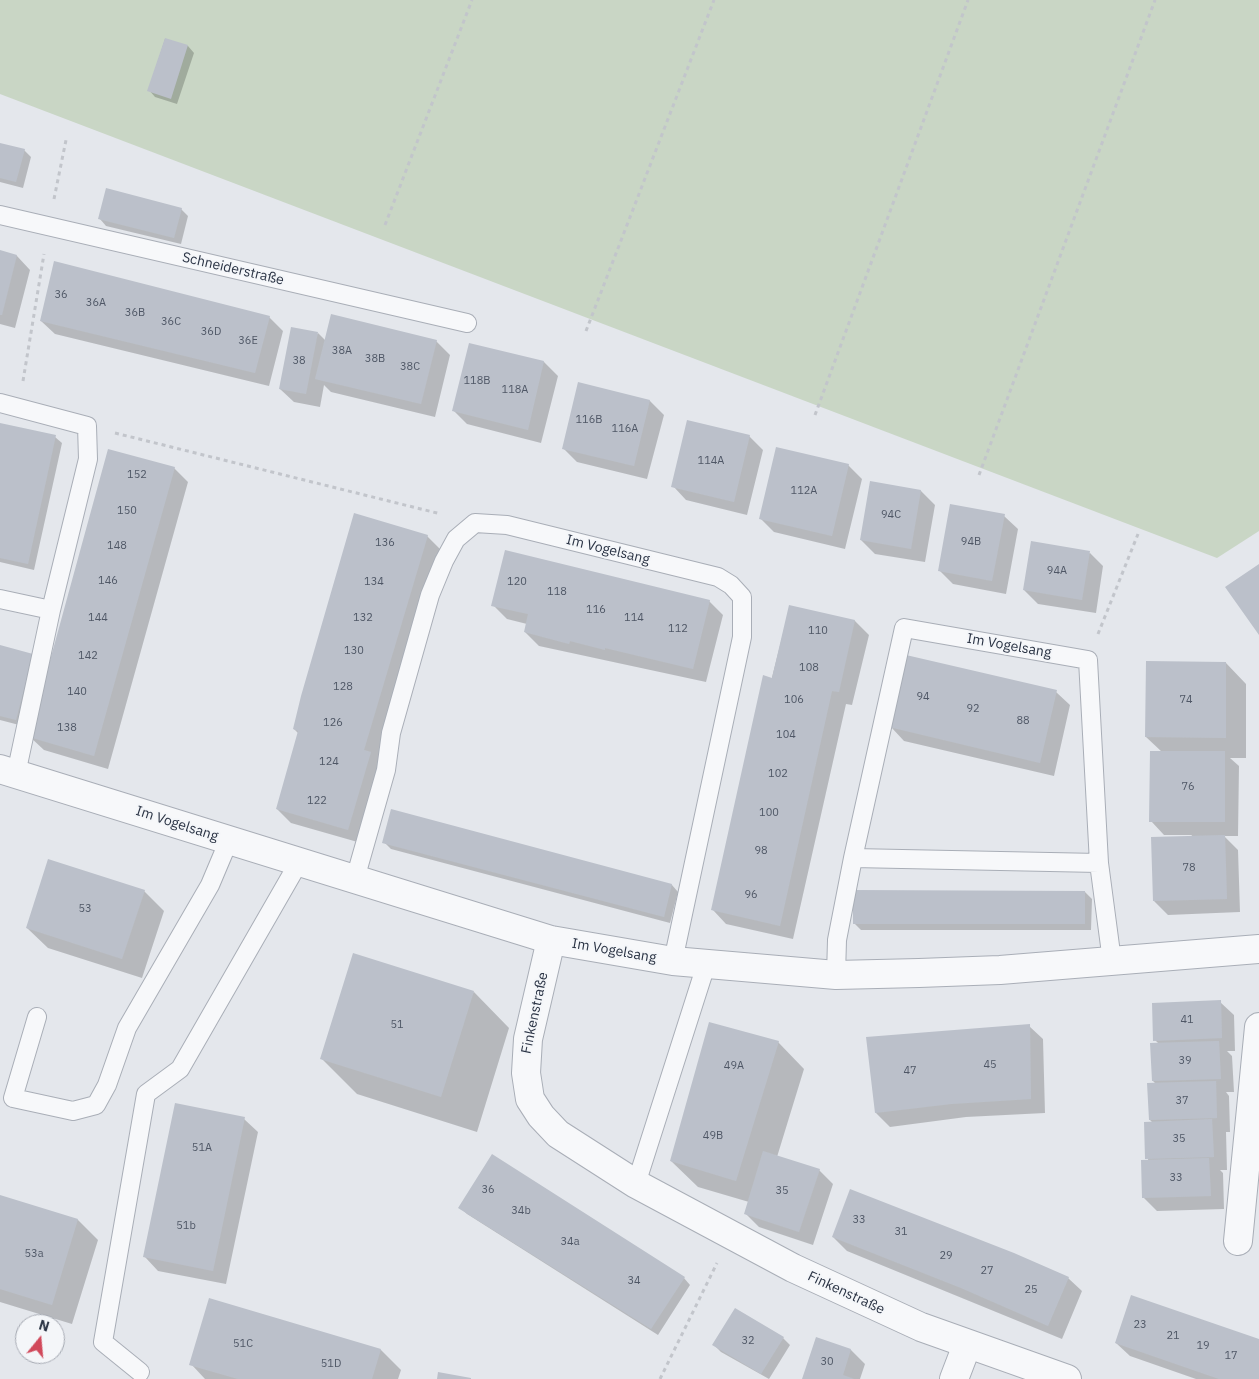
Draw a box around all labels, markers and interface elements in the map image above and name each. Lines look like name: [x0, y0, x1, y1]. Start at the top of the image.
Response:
street label: Schneiderstraße: [180, 249, 286, 289]
house number: 36: [54, 288, 68, 302]
house number: 36A: [86, 296, 106, 310]
house number: 36B: [125, 306, 145, 320]
house number: 36C: [161, 315, 181, 329]
house number: 36D: [201, 325, 221, 339]
house number: 36E: [238, 334, 258, 348]
house number: 38A: [332, 344, 352, 358]
house number: 38B: [365, 352, 385, 366]
house number: 38: [292, 354, 306, 368]
house number: 38C: [400, 360, 420, 374]
house number: 118B: [464, 374, 490, 388]
house number: 118A: [502, 383, 528, 397]
house number: 116B: [576, 413, 602, 427]
house number: 116A: [612, 422, 638, 436]
house number: 114A: [698, 454, 724, 468]
house number: 152: [127, 468, 147, 482]
house number: 112A: [791, 484, 817, 498]
house number: 150: [117, 504, 137, 518]
house number: 94C: [881, 508, 901, 522]
street label: Im Vogelsang: [564, 532, 652, 568]
house number: 94B: [961, 535, 981, 549]
house number: 136: [375, 536, 395, 550]
house number: 148: [107, 539, 127, 553]
house number: 94A: [1047, 564, 1067, 578]
house number: 146: [98, 574, 118, 588]
house number: 134: [364, 575, 384, 589]
house number: 120: [507, 575, 527, 589]
house number: 118: [547, 585, 567, 599]
house number: 116: [586, 603, 606, 617]
house number: 144: [88, 611, 108, 625]
house number: 132: [353, 611, 373, 625]
house number: 114: [624, 611, 644, 625]
house number: 112: [668, 622, 688, 636]
house number: 110: [808, 624, 828, 638]
street label: Im Vogelsang: [965, 630, 1053, 662]
house number: 130: [344, 644, 364, 658]
house number: 142: [78, 649, 98, 663]
house number: 108: [799, 661, 819, 675]
house number: 128: [333, 680, 353, 694]
house number: 140: [67, 685, 87, 699]
house number: 94: [916, 690, 930, 704]
house number: 106: [784, 693, 804, 707]
house number: 74: [1179, 693, 1193, 707]
house number: 92: [966, 702, 980, 716]
house number: 88: [1016, 714, 1030, 728]
house number: 126: [323, 716, 343, 730]
house number: 138: [57, 721, 77, 735]
house number: 104: [776, 728, 796, 742]
house number: 124: [319, 755, 339, 769]
house number: 102: [768, 767, 788, 781]
house number: 76: [1181, 780, 1195, 794]
house number: 122: [307, 794, 327, 808]
street label: Im Vogelsang: [134, 803, 220, 845]
house number: 100: [759, 806, 779, 820]
house number: 98: [754, 844, 768, 858]
house number: 78: [1182, 861, 1196, 875]
house number: 96: [744, 888, 758, 902]
house number: 53: [78, 902, 92, 916]
street label: Im Vogelsang: [570, 935, 658, 967]
street label: Finkenstraße: [518, 971, 552, 1055]
house number: 41: [1180, 1013, 1194, 1027]
house number: 51: [390, 1018, 404, 1032]
house number: 39: [1178, 1054, 1192, 1068]
house number: 45: [983, 1058, 997, 1072]
house number: 49A: [724, 1059, 744, 1073]
house number: 47: [903, 1064, 917, 1078]
house number: 37: [1175, 1094, 1189, 1108]
house number: 49B: [703, 1129, 723, 1143]
house number: 35: [1172, 1132, 1186, 1146]
house number: 51A: [192, 1141, 212, 1155]
house number: 33: [1169, 1171, 1183, 1185]
house number: 36: [481, 1183, 495, 1197]
house number: 35: [775, 1184, 789, 1198]
house number: 34b: [511, 1204, 531, 1218]
house number: 33: [852, 1213, 866, 1227]
house number: 51b: [176, 1219, 196, 1233]
house number: 31: [894, 1225, 908, 1239]
house number: 34a: [560, 1235, 580, 1249]
house number: 53a: [24, 1247, 44, 1261]
house number: 29: [939, 1249, 953, 1263]
house number: 27: [980, 1264, 994, 1278]
street label: Finkenstraße: [805, 1268, 887, 1318]
house number: 34: [627, 1274, 641, 1288]
house number: 25: [1024, 1283, 1038, 1297]
north arrow: [15, 1314, 65, 1364]
text: N: [37, 1316, 52, 1336]
house number: 23: [1133, 1318, 1147, 1332]
house number: 21: [1166, 1329, 1180, 1343]
house number: 32: [741, 1334, 755, 1348]
house number: 51C: [233, 1337, 253, 1351]
house number: 19: [1196, 1339, 1210, 1353]
house number: 17: [1224, 1349, 1238, 1363]
house number: 30: [820, 1355, 834, 1369]
house number: 51D: [321, 1357, 341, 1371]

